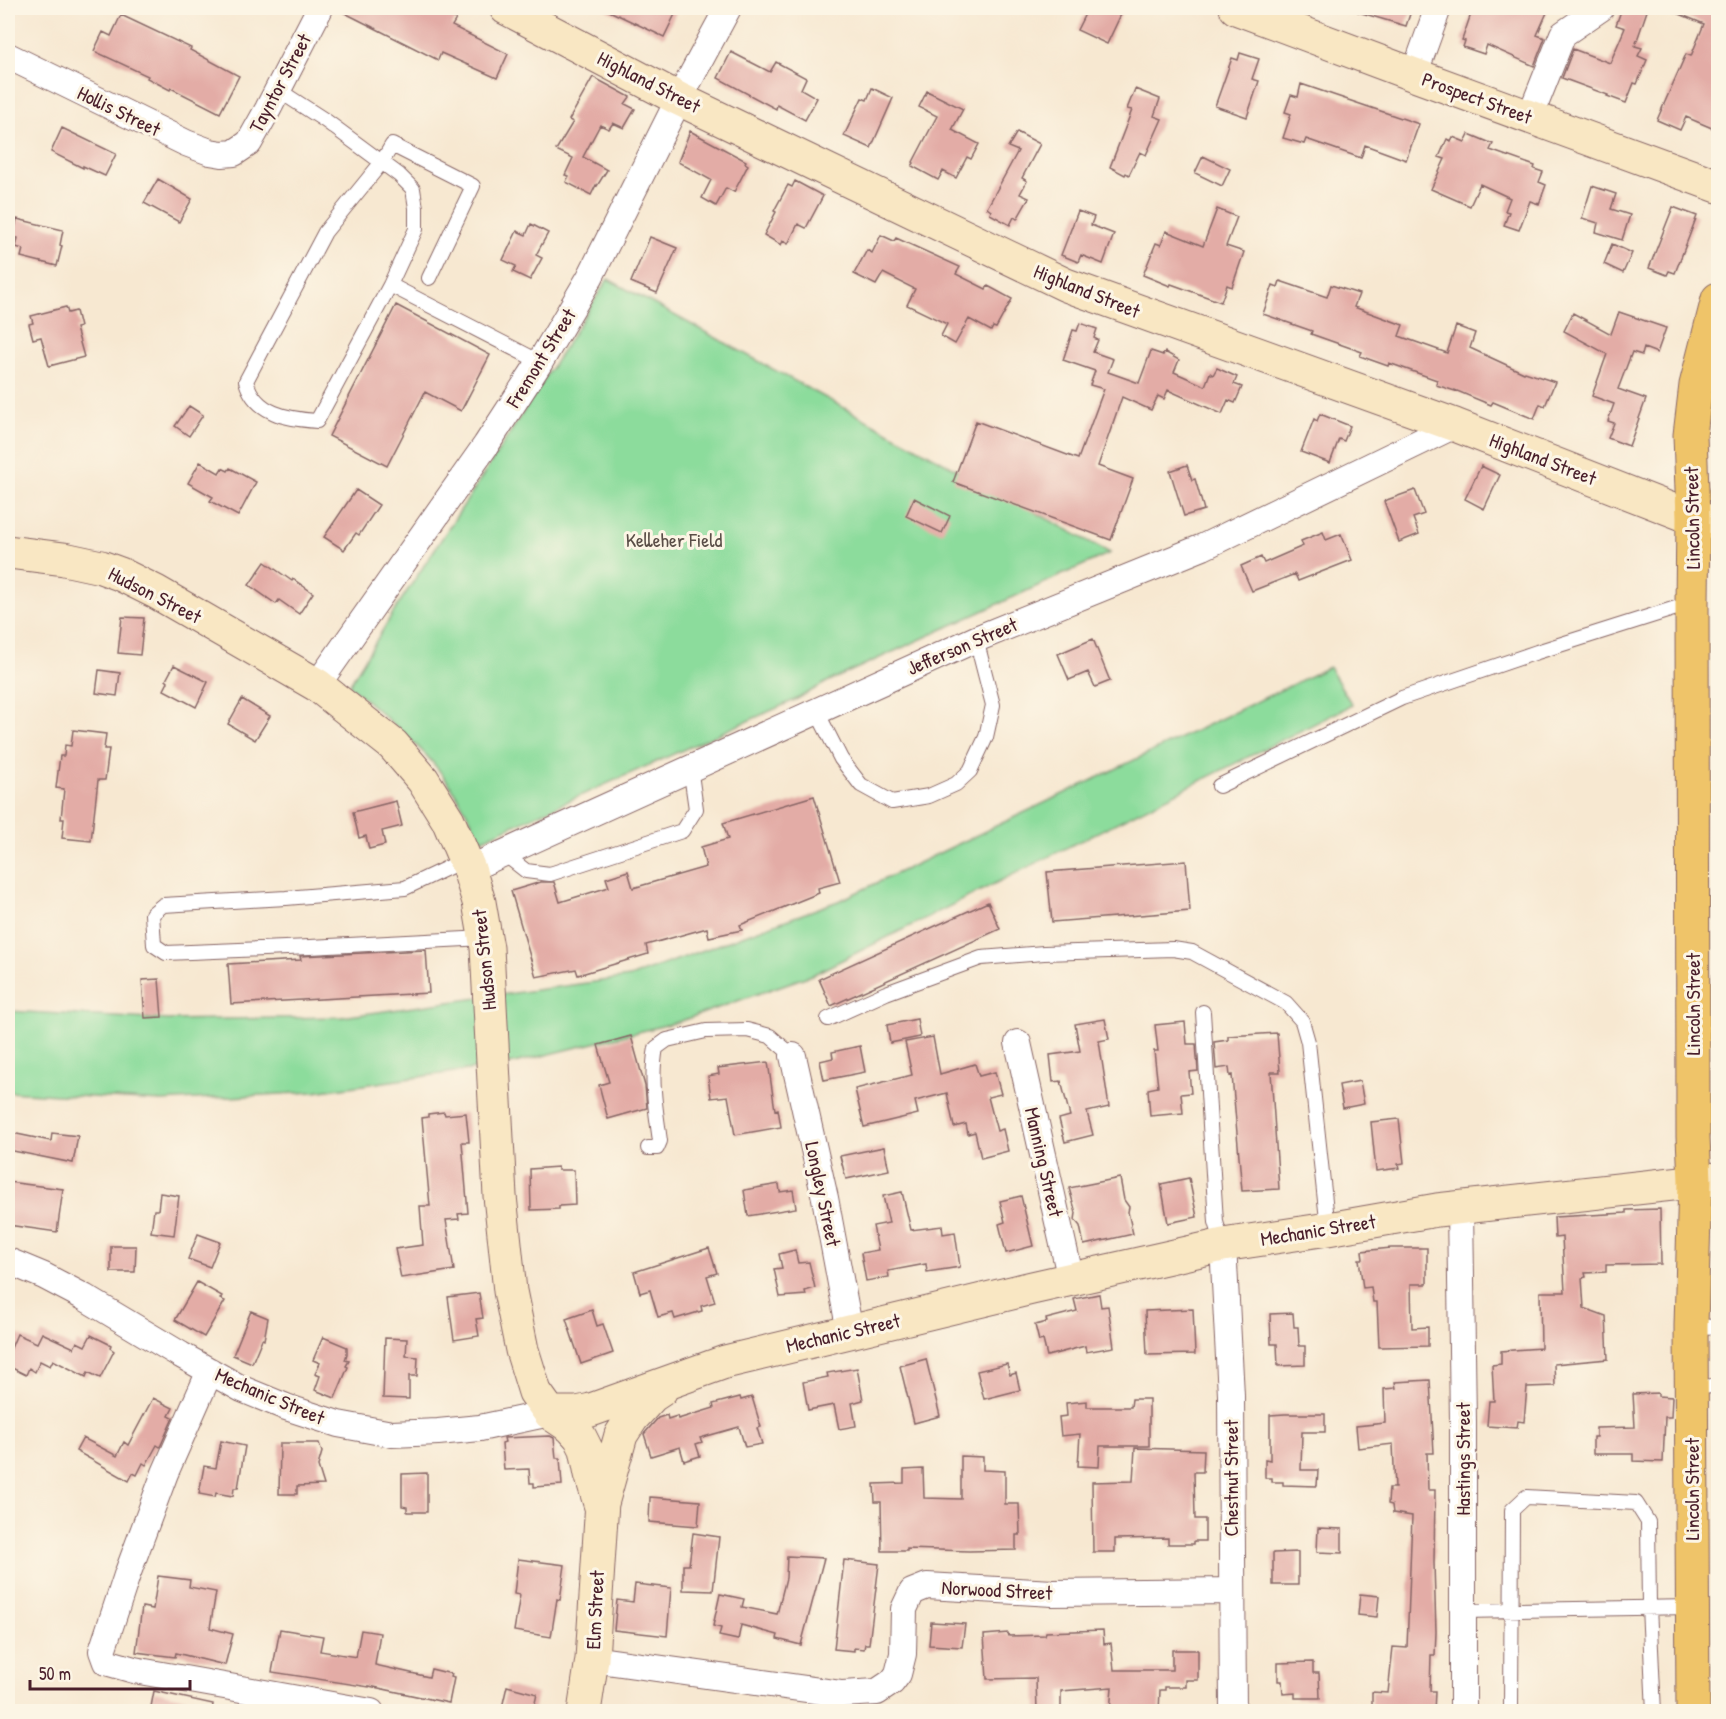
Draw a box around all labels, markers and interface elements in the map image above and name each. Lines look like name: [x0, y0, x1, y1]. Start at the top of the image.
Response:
street label: Tayntor Street: [242, 28, 317, 137]
street label: Highland Street: [593, 44, 706, 120]
street label: Prospect Street: [1418, 65, 1537, 130]
street label: Hollis Street: [73, 79, 166, 143]
street label: Highland Street: [1030, 257, 1145, 325]
street label: Fremont Street: [499, 302, 582, 413]
street label: Highland Street: [1486, 426, 1601, 492]
street label: Lincoln Street: [1677, 466, 1706, 569]
park label: Kelleher Field: [626, 526, 723, 553]
street label: Hudson Street: [104, 560, 207, 630]
street label: Jefferson Street: [902, 610, 1022, 681]
street label: Hudson Street: [465, 907, 502, 1012]
street label: Lincoln Street: [1679, 952, 1706, 1055]
street label: Manning Street: [1019, 1105, 1070, 1220]
street label: Longley Street: [799, 1139, 848, 1250]
street label: Mechanic Street: [1258, 1207, 1379, 1252]
street label: Mechanic Street: [783, 1306, 904, 1359]
street label: Mechanic Street: [211, 1360, 330, 1431]
street label: Hastings Street: [1449, 1401, 1476, 1516]
street label: Chestnut Street: [1217, 1418, 1244, 1536]
street label: Lincoln Street: [1678, 1437, 1705, 1540]
street label: Elm Street: [579, 1569, 610, 1650]
street label: Norwood Street: [941, 1573, 1054, 1606]
scale bar: [30, 1653, 190, 1691]
text: 50 m: [39, 1661, 71, 1686]

